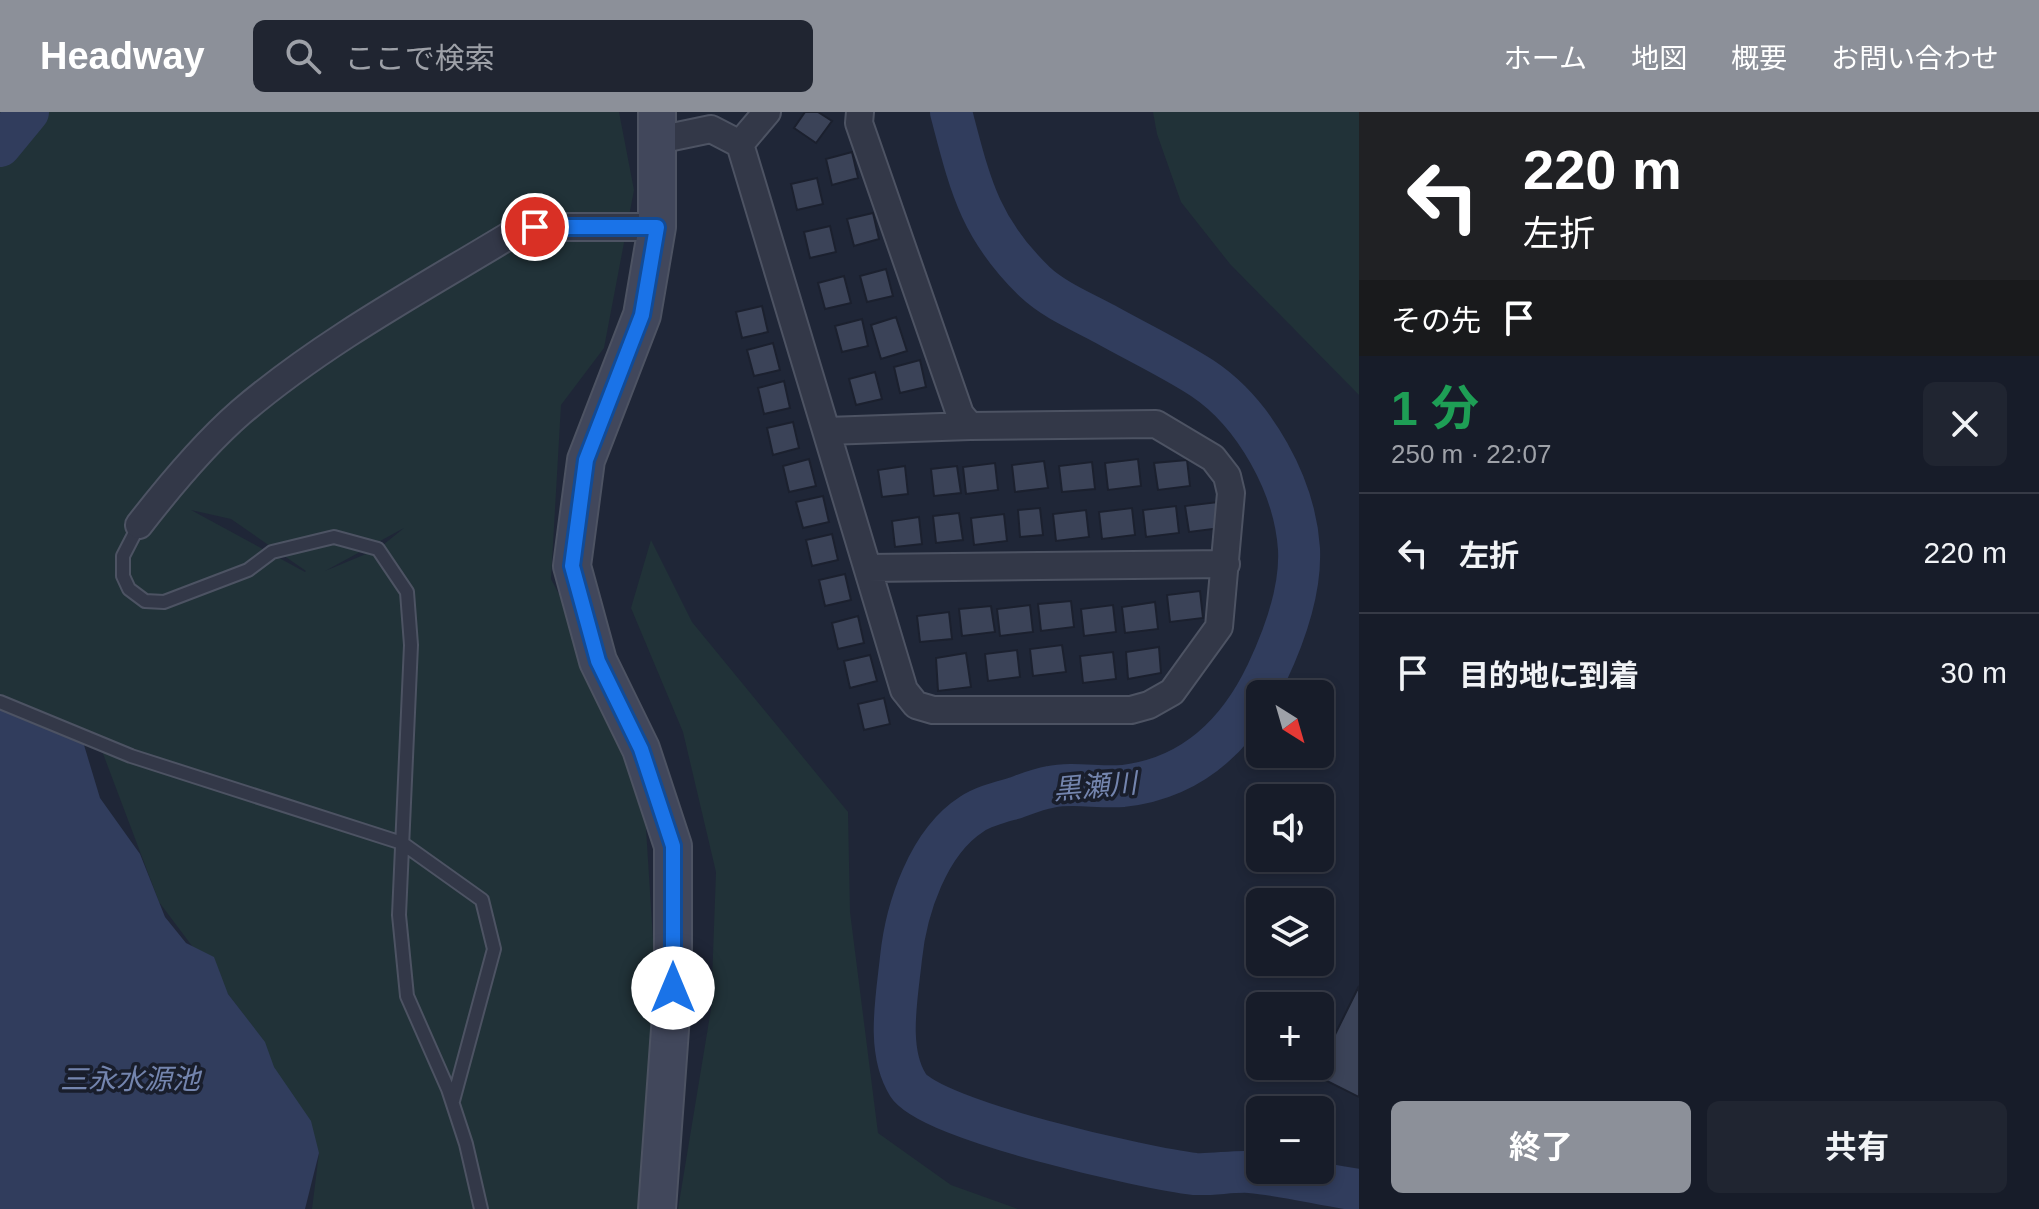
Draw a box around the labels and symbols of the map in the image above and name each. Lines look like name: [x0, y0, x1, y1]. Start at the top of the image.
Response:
pin: [501, 193, 569, 261]
north arrow: [1246, 680, 1334, 768]
water label: 黒瀬川: [1052, 767, 1141, 806]
position arrow: [631, 946, 715, 1030]
water label: 三永水源池: [60, 1064, 203, 1095]

